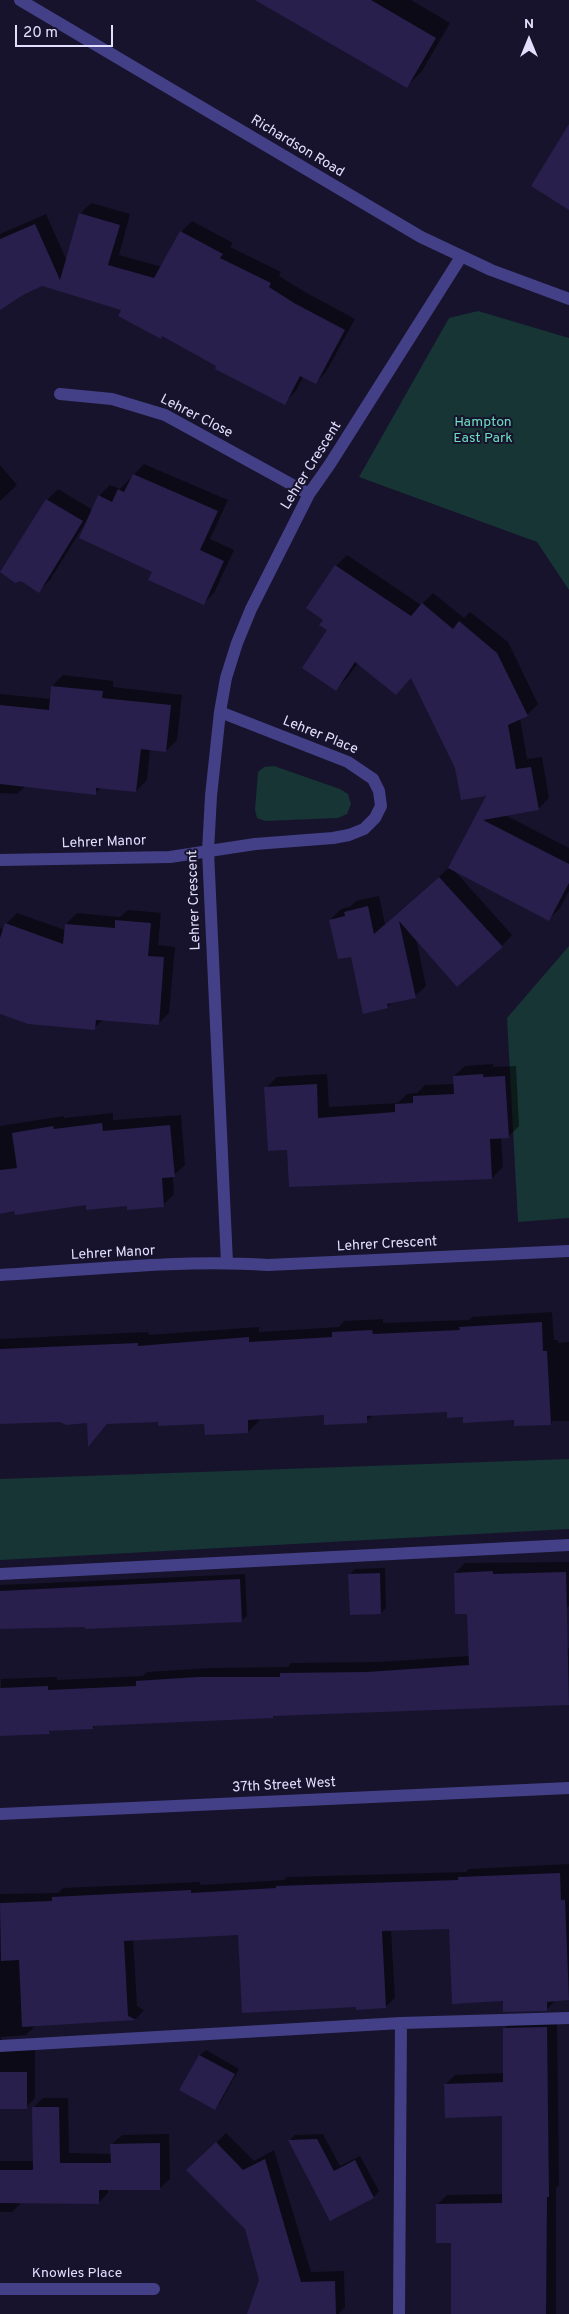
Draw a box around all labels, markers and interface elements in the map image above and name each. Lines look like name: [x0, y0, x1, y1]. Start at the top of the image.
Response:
scale bar: [18, 15, 115, 47]
north arrow: [504, 15, 554, 65]
text: N: [524, 16, 534, 33]
text: 20 m: [23, 24, 58, 43]
street label: Richardson Road: [247, 112, 347, 182]
street label: Lehrer Close: [157, 392, 235, 442]
park label: Hampton East Park: [453, 415, 513, 448]
street label: Lehrer Crescent: [278, 419, 346, 513]
street label: Lehrer Place: [280, 713, 360, 759]
street label: Lehrer Manor: [61, 833, 147, 853]
street label: Lehrer Crescent: [185, 849, 205, 951]
street label: Lehrer Crescent: [336, 1234, 438, 1256]
street label: Lehrer Manor: [70, 1243, 156, 1265]
street label: 37th Street West: [232, 1775, 336, 1797]
street label: Knowles Place: [32, 2266, 122, 2282]

